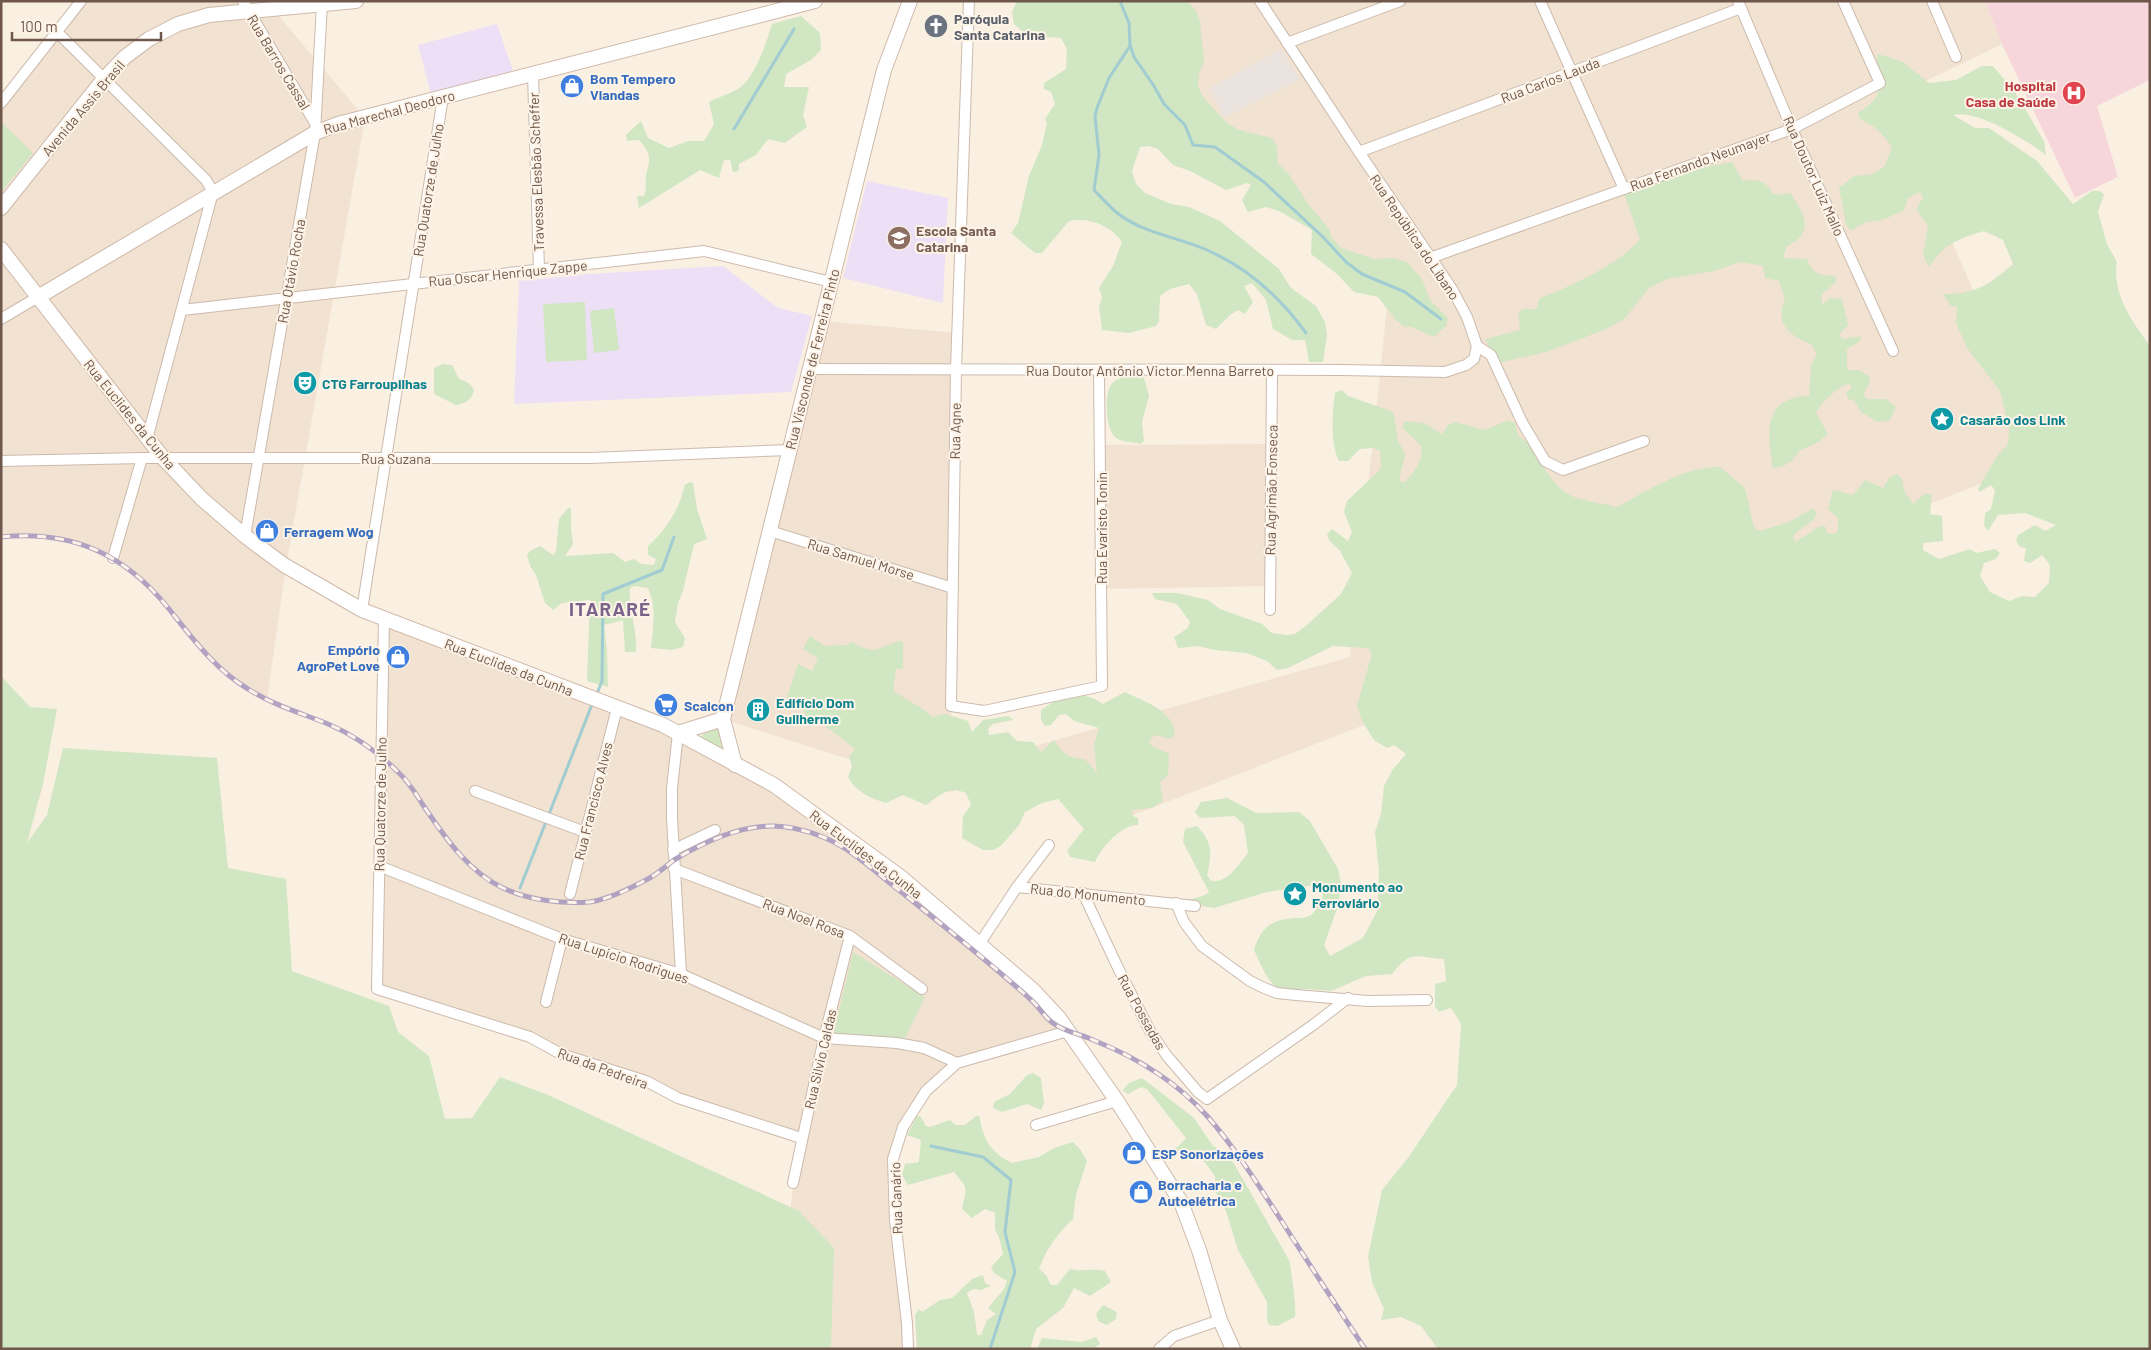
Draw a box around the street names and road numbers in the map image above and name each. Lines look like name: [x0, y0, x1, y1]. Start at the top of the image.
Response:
street label: Rua Barros Cassal: [244, 11, 314, 113]
street label: Rua Carlos Lauda: [1498, 53, 1602, 107]
street label: Avenida Assis Brasil: [38, 57, 128, 159]
street label: Rua Marechal Deodoro: [321, 86, 457, 138]
street label: Travessa Elesbão Scheffer: [525, 92, 547, 252]
street label: Rua Doutor Luiz Mallo: [1780, 113, 1848, 239]
street label: Rua Quatorze de Julho: [409, 122, 447, 258]
street label: Rua Fernando Neumayer: [1628, 128, 1772, 194]
street label: Rua República do Líbano: [1367, 171, 1463, 303]
street label: Rua Otávio Rocha: [273, 218, 309, 324]
street label: Rua Oscar Henrique Zappe: [428, 256, 588, 290]
street label: Rua Visconde de Ferreira Pinto: [781, 267, 843, 451]
street label: Rua Euclides da Cunha: [80, 356, 180, 472]
street label: Rua Doutor Antônio Victor Menna Barreto: [1026, 362, 1274, 379]
street label: Rua Agne: [946, 403, 964, 459]
street label: Rua Agrimão Fonseca: [1261, 425, 1281, 555]
street label: Rua Suzana: [361, 450, 431, 467]
street label: Rua Evaristo Tonin: [1093, 472, 1110, 584]
street label: Rua Samuel Morse: [806, 535, 916, 583]
street label: Rua Euclides da Cunha: [442, 635, 576, 699]
street label: Rua Quatorze de Julho: [370, 737, 390, 871]
street label: Rua Francisco Alves: [570, 740, 616, 862]
street label: Rua Euclides da Cunha: [806, 806, 926, 902]
street label: Rua do Monumento: [1030, 879, 1146, 909]
street label: Rua Noel Rosa: [761, 895, 847, 941]
street label: Rua Lupicio Rodrigues: [557, 929, 691, 987]
street label: Rua Possadas: [1114, 971, 1170, 1053]
street label: Rua Silvio Caldas: [800, 1007, 840, 1111]
street label: Rua da Pedreira: [555, 1044, 651, 1092]
street label: Rua Canário: [886, 1161, 906, 1235]

